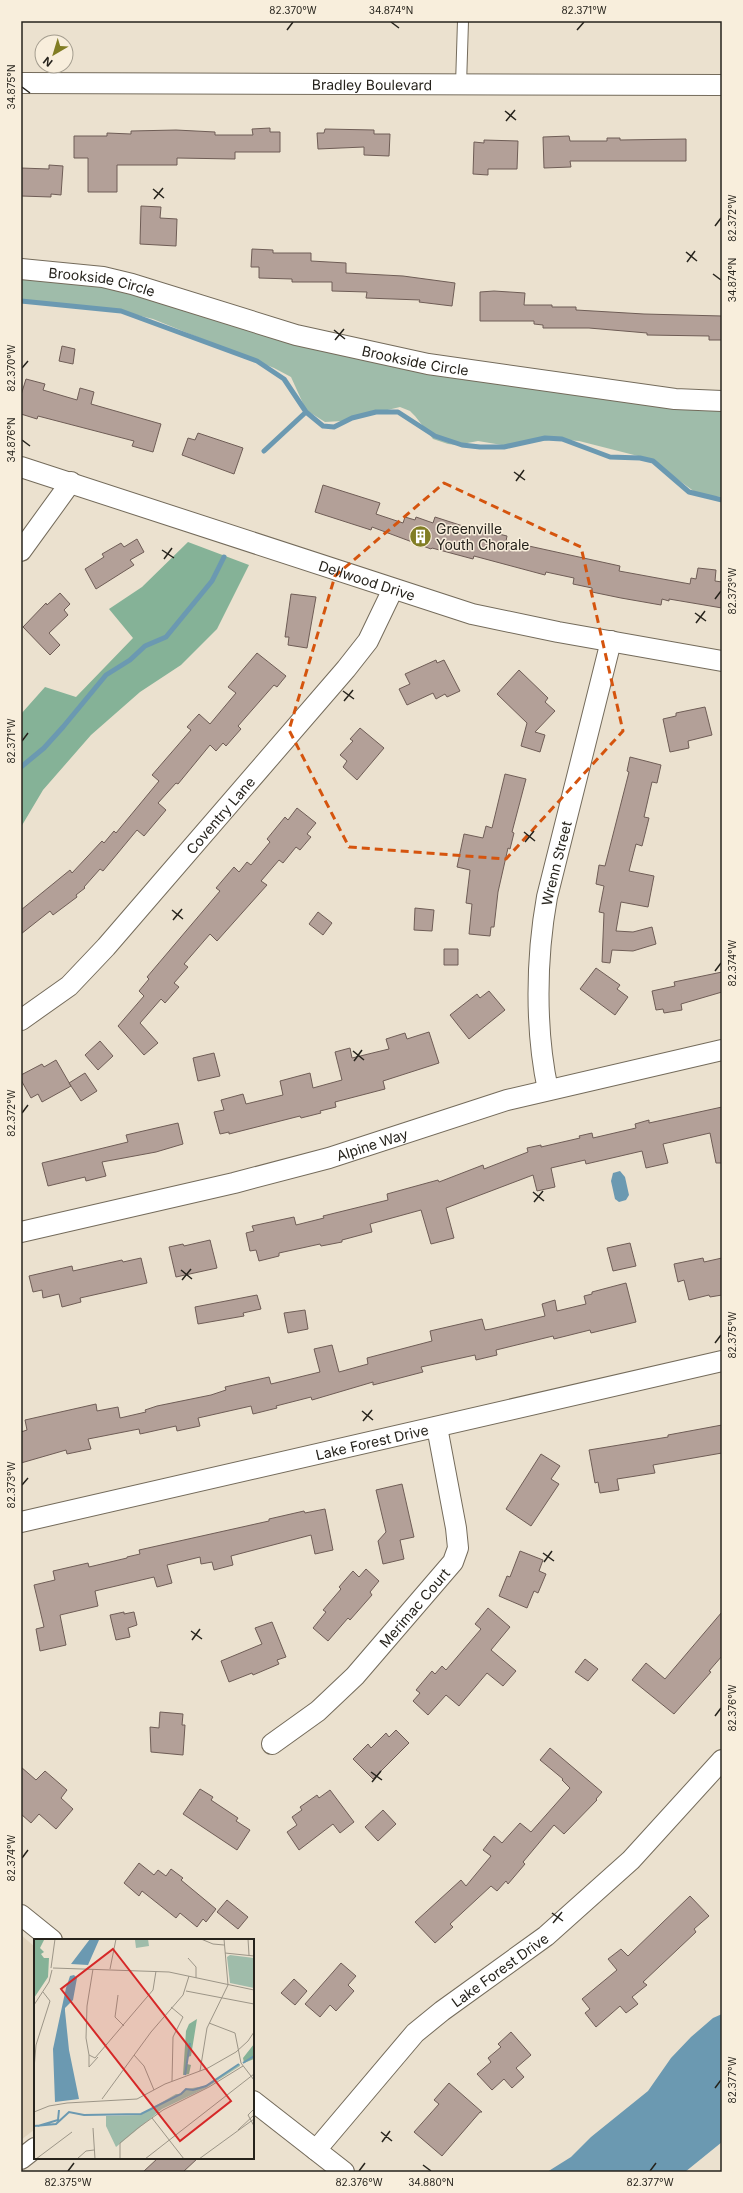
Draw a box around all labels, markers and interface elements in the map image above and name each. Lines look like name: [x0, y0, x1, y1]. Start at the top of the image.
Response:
text: 82.370°W: [269, 4, 317, 16]
text: 34.874°N: [369, 4, 413, 16]
text: 82.371°W: [561, 4, 607, 16]
north arrow: [34, 34, 74, 74]
text: N: [40, 54, 55, 70]
text: 34.875°N: [5, 65, 17, 109]
street label: Bradley Boulevard: [312, 75, 432, 93]
text: 82.372°W: [726, 194, 738, 242]
text: 34.874°N: [726, 258, 738, 302]
street label: Brookside Circle: [48, 263, 157, 299]
street label: Brookside Circle: [360, 341, 470, 378]
text: 82.370°W: [5, 344, 17, 392]
text: 34.876°N: [5, 418, 17, 462]
place label: Greenville Youth Chorale: [436, 520, 529, 553]
building icon: Greenville Youth Chorale: [408, 523, 434, 549]
street label: Dellwood Drive: [317, 556, 417, 603]
text: 82.373°W: [726, 567, 738, 615]
text: 82.371°W: [5, 718, 17, 764]
street label: Coventry Lane: [182, 773, 258, 857]
street label: Wrenn Street: [537, 819, 574, 907]
text: 82.374°W: [726, 939, 738, 986]
text: 82.372°W: [5, 1089, 17, 1137]
street label: Alpine Way: [334, 1124, 410, 1164]
text: 82.375°W: [726, 1311, 738, 1359]
street label: Lake Forest Drive: [314, 1420, 430, 1463]
text: 82.373°W: [5, 1461, 17, 1509]
street label: Merimac Court: [375, 1564, 453, 1650]
text: 82.376°W: [726, 1684, 738, 1732]
text: 82.374°W: [5, 1834, 17, 1881]
street label: Lake Forest Drive: [448, 1929, 551, 2010]
inset map: [34, 1939, 254, 2159]
text: 82.377°W: [726, 2056, 738, 2104]
text: 82.375°W: [44, 2176, 92, 2188]
text: 82.376°W: [335, 2176, 383, 2188]
text: 34.880°N: [408, 2176, 454, 2188]
text: 82.377°W: [627, 2176, 674, 2188]

